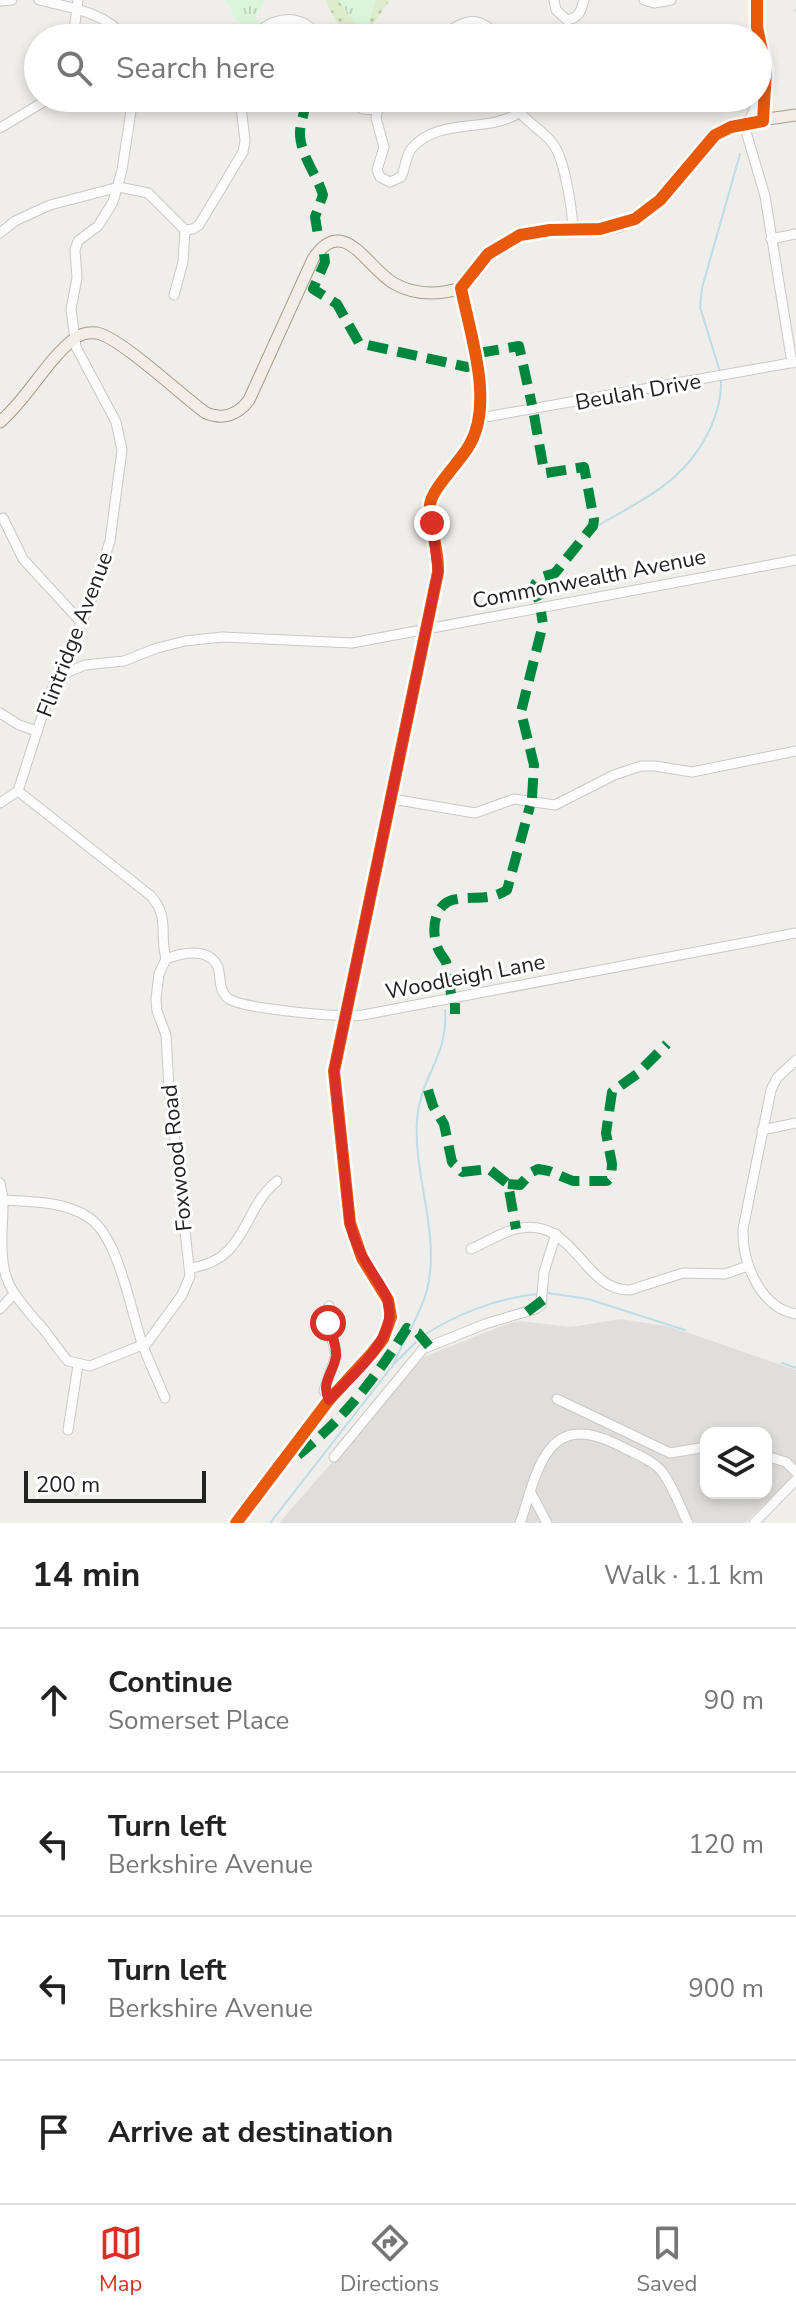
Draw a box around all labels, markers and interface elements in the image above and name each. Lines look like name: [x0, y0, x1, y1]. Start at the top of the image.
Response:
search box: [24, 24, 772, 112]
icon: search: [52, 46, 96, 90]
text: Search here: [116, 48, 275, 89]
street label: Beulah Drive: [573, 366, 704, 418]
route end: [414, 505, 450, 541]
street label: Commonwealth Avenue: [470, 542, 709, 616]
street label: Flintridge Avenue: [30, 547, 120, 721]
street label: Woodleigh Lane: [383, 947, 548, 1007]
street label: Foxwood Road: [154, 1083, 200, 1233]
route start: [310, 1305, 346, 1341]
map controls: [700, 1427, 772, 1499]
button: layers: [700, 1427, 772, 1499]
scale bar: [24, 1467, 206, 1503]
text: 200 m: [36, 1470, 100, 1500]
text: 14 min: [32, 1552, 140, 1598]
text: Walk · 1.1 km: [604, 1558, 764, 1593]
text: Continue: [108, 1662, 233, 1703]
icon: ahead: [32, 1678, 76, 1722]
text: 90 m: [704, 1683, 764, 1718]
text: Somerset Place: [108, 1703, 289, 1738]
text: Turn left: [108, 1806, 226, 1847]
icon: left: [32, 1822, 76, 1866]
text: 120 m: [688, 1827, 764, 1862]
text: Berkshire Avenue: [108, 1847, 313, 1882]
text: Turn left: [108, 1950, 226, 1991]
icon: left: [32, 1966, 76, 2010]
text: 900 m: [688, 1971, 764, 2006]
text: Berkshire Avenue: [108, 1991, 313, 2026]
icon: arrive: [32, 2110, 76, 2154]
text: Arrive at destination: [108, 2112, 393, 2153]
tab: Map: [99, 2221, 143, 2299]
tab: Directions: [340, 2221, 439, 2299]
tab: Saved: [637, 2221, 697, 2299]

